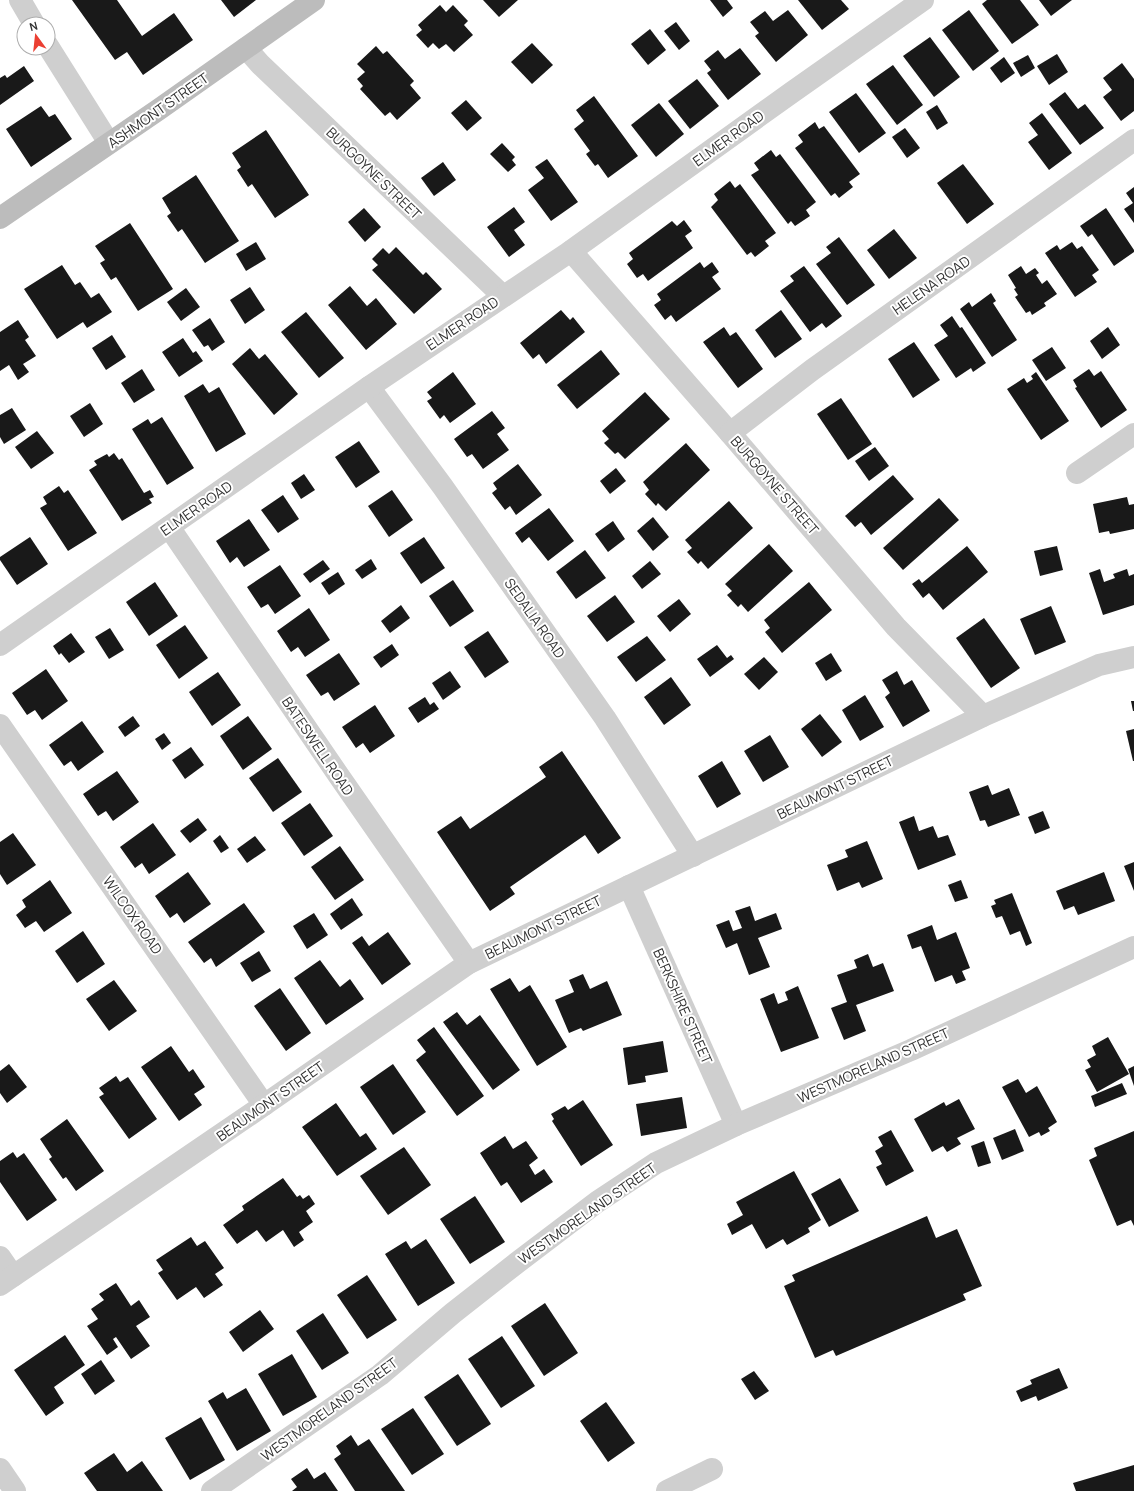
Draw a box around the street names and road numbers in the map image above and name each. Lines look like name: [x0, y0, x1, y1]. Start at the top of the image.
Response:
street label: ASHMONT STREET: [104, 68, 213, 152]
street label: ELMER ROAD: [689, 106, 767, 170]
street label: BURGOYNE STREET: [322, 123, 426, 224]
street label: HELENA ROAD: [888, 251, 974, 319]
street label: ELMER ROAD: [422, 292, 502, 354]
street label: BURGOYNE STREET: [727, 432, 824, 539]
street label: ELMER ROAD: [156, 476, 236, 540]
street label: SEDALIA ROAD: [500, 574, 570, 662]
street label: BATESWELL ROAD: [278, 693, 358, 799]
street label: BEAUMONT STREET: [774, 750, 897, 823]
street label: WILCOX ROAD: [99, 872, 167, 958]
street label: BEAUMONT STREET: [482, 890, 605, 963]
street label: BERKSHIRE STREET: [649, 945, 717, 1067]
street label: WESTMORELAND STREET: [794, 1023, 953, 1107]
street label: BEAUMONT STREET: [212, 1056, 328, 1145]
street label: WESTMORELAND STREET: [514, 1158, 660, 1268]
street label: WESTMORELAND STREET: [257, 1353, 402, 1465]

